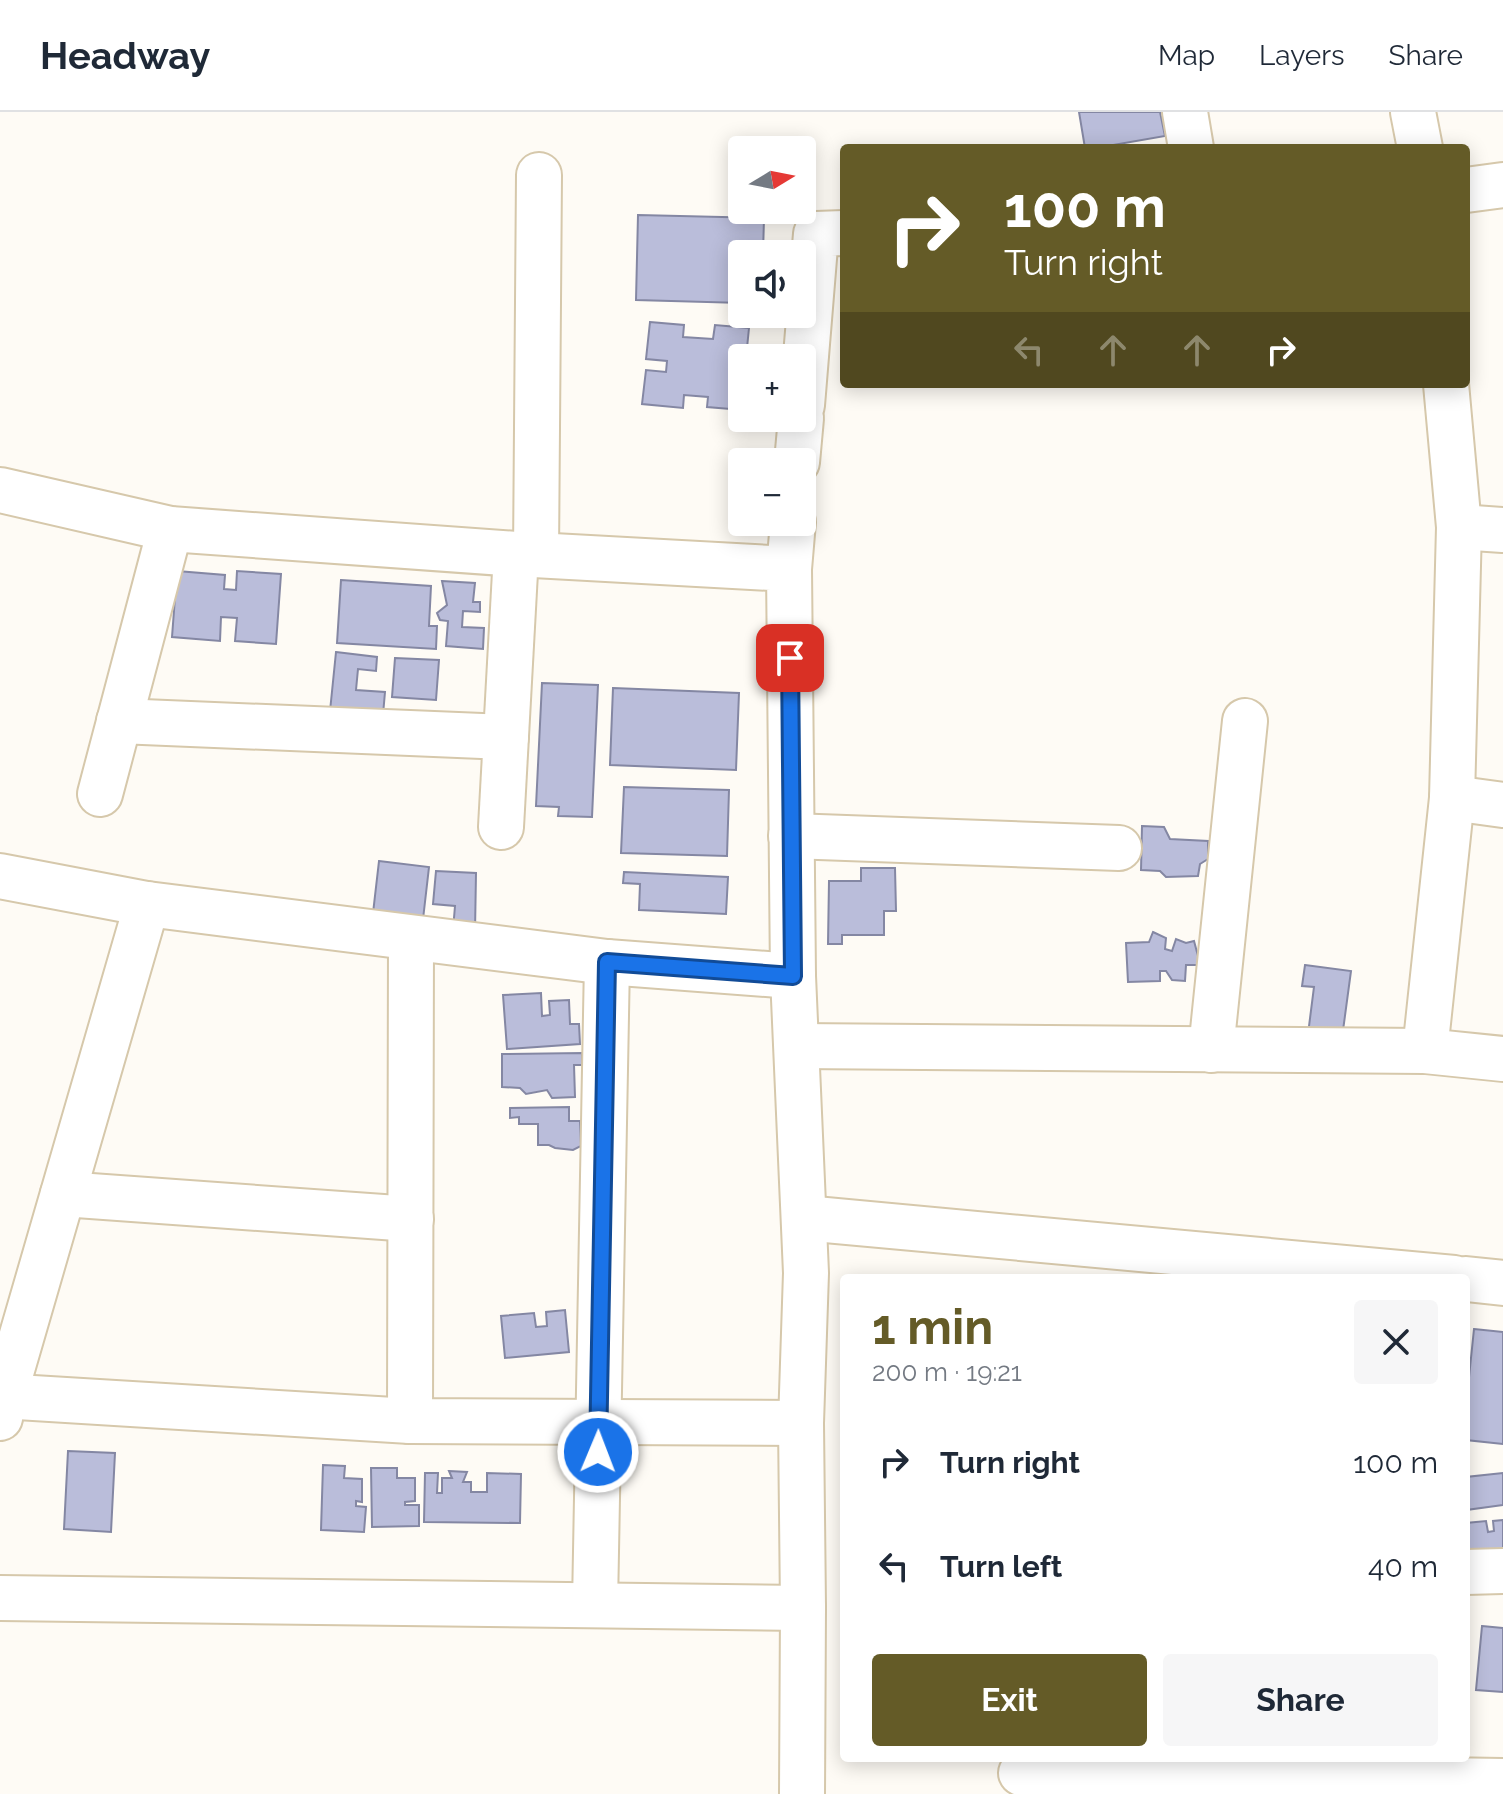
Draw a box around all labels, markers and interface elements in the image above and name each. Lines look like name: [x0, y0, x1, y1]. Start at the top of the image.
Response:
text: Headway: [40, 33, 210, 78]
text: Map: [1158, 39, 1215, 72]
text: Layers: [1259, 39, 1345, 72]
text: Share: [1389, 39, 1463, 72]
north arrow: [728, 136, 816, 224]
map controls: [728, 136, 816, 536]
text: 100 m: [1004, 174, 1166, 240]
icon: right: [872, 176, 976, 280]
button: sound: [728, 240, 816, 328]
text: Turn right: [1004, 241, 1163, 283]
icon: left: [1007, 328, 1051, 372]
icon: ahead: [1091, 328, 1135, 372]
icon: ahead: [1175, 328, 1219, 372]
icon: right: [1259, 328, 1303, 372]
button: +: [728, 344, 816, 432]
button: −: [728, 448, 816, 536]
pin: [756, 624, 824, 692]
icon: arrive: [768, 636, 812, 680]
text: 1 min: [872, 1299, 993, 1355]
button: close: [1354, 1300, 1438, 1384]
text: 200 m · 19:21: [872, 1357, 1022, 1387]
position arrow: [556, 1410, 640, 1494]
icon: right: [872, 1440, 916, 1484]
text: Turn right: [940, 1445, 1080, 1480]
text: 100 m: [1353, 1445, 1438, 1480]
icon: left: [872, 1544, 916, 1588]
text: Turn left: [940, 1549, 1062, 1584]
text: 40 m: [1368, 1549, 1438, 1584]
button: Exit: [872, 1654, 1147, 1746]
button: Share: [1163, 1654, 1438, 1746]

